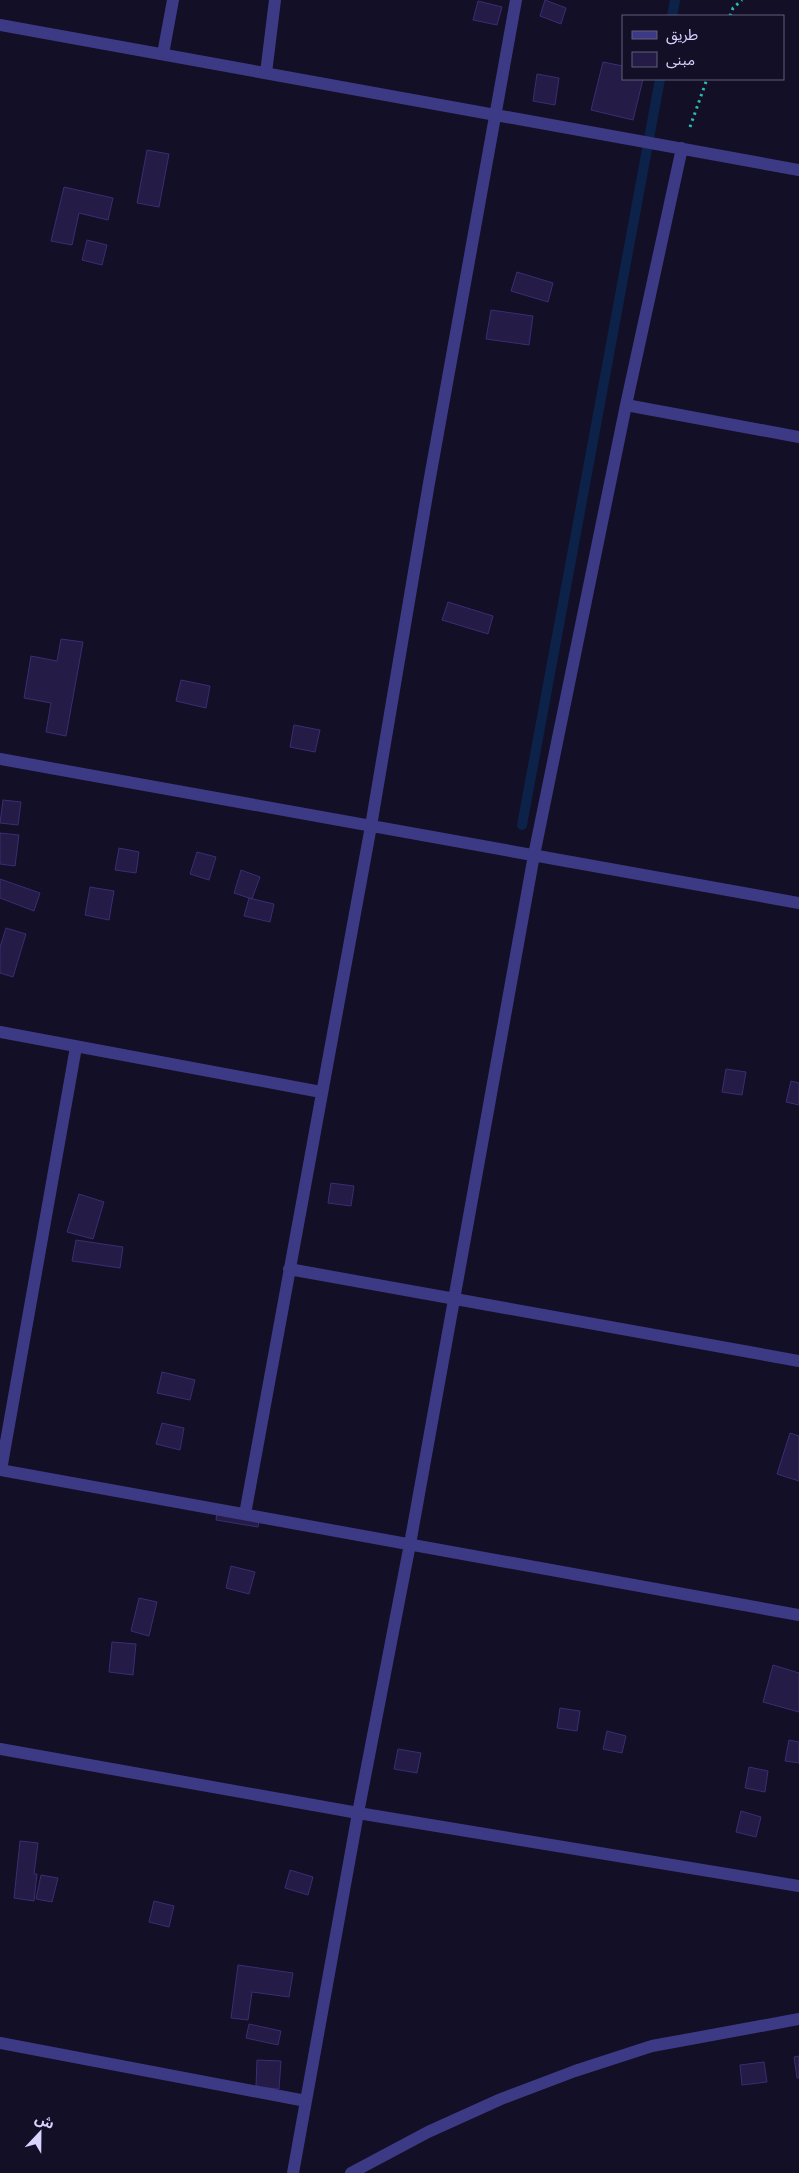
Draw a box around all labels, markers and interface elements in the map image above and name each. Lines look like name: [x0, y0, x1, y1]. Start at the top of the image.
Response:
legend: [622, 15, 784, 80]
text: طريق: [666, 26, 698, 45]
text: مبنى: [666, 51, 695, 69]
north arrow: [15, 2108, 65, 2158]
text: ش: [33, 2110, 57, 2133]

